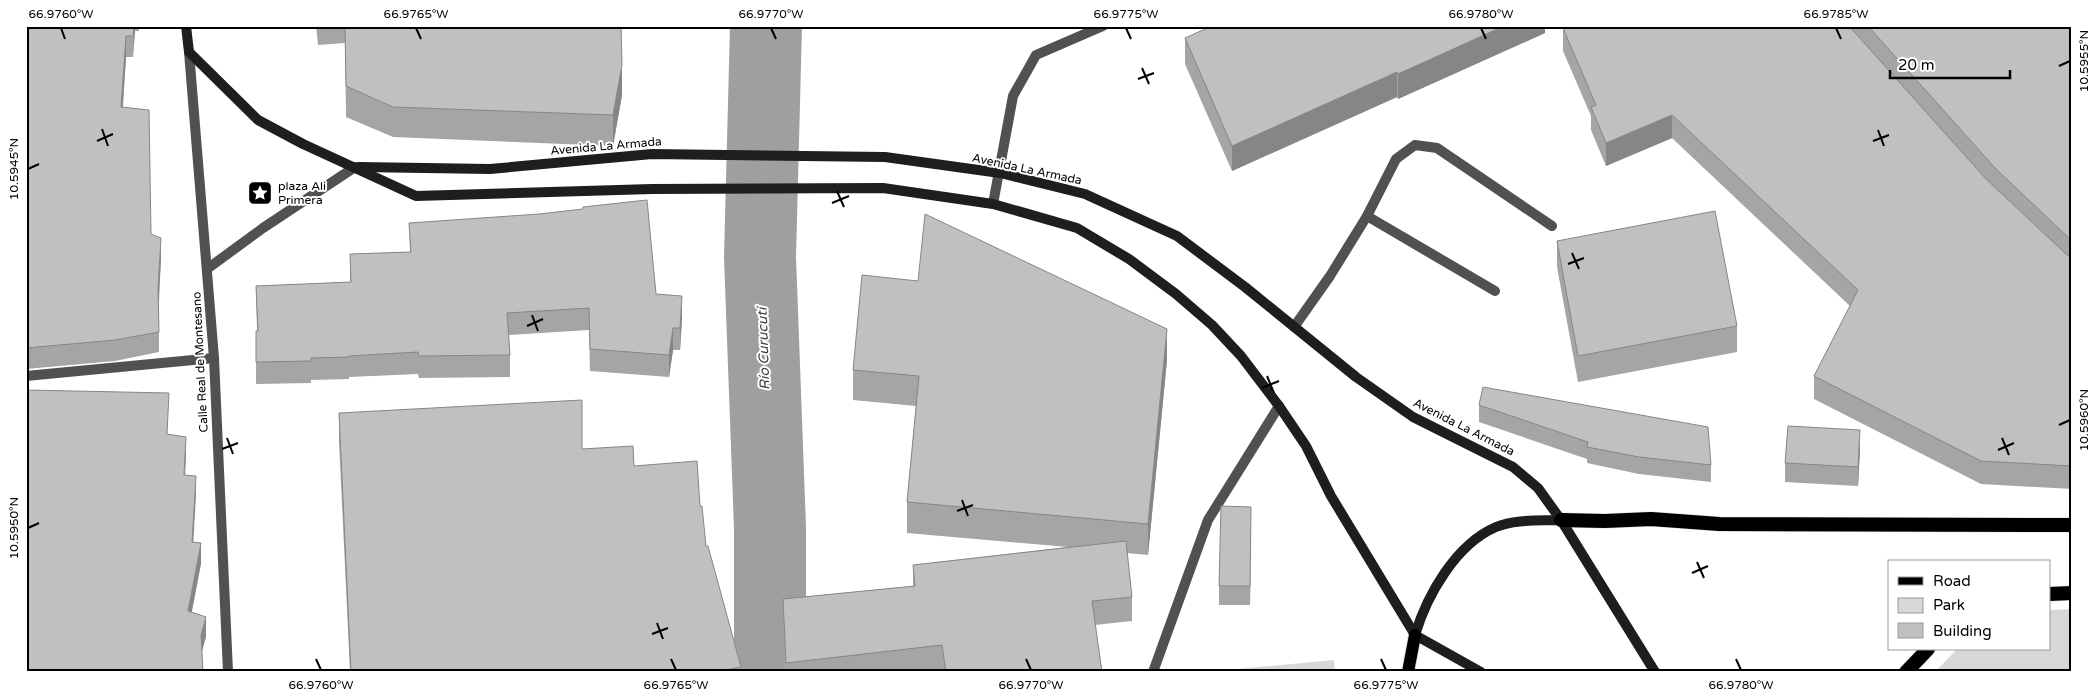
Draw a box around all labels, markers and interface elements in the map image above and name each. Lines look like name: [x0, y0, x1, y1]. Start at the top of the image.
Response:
text: 66.9760°W: [28, 7, 94, 21]
text: 66.9765°W: [384, 7, 448, 21]
text: 66.9770°W: [738, 7, 804, 21]
text: 66.9775°W: [1094, 7, 1158, 21]
text: 66.9780°W: [1448, 7, 1514, 21]
text: 66.9785°W: [1804, 7, 1868, 21]
text: 10.5955°N: [2077, 30, 2091, 92]
scale bar: [1890, 48, 2010, 80]
text: 20 m: [1898, 56, 1935, 74]
street label: Avenida La Armada: [550, 134, 662, 158]
text: 10.5945°N: [7, 138, 21, 200]
street label: Avenida La Armada: [971, 151, 1083, 187]
place label: plaza Ali Primera: [278, 179, 326, 207]
place icon: plaza Ali Primera: [247, 180, 273, 206]
street label: Calle Real de Montesano: [189, 291, 211, 433]
water label: Río Curucutí: [753, 305, 773, 390]
text: 10.5960°N: [2077, 389, 2091, 451]
street label: Avenida La Armada: [1411, 395, 1517, 459]
text: 10.5950°N: [7, 497, 21, 559]
legend: [1888, 560, 2050, 650]
text: Road: [1933, 572, 1971, 590]
text: Park: [1933, 596, 1965, 614]
text: Building: [1933, 622, 1992, 640]
text: 66.9760°W: [288, 678, 354, 692]
text: 66.9765°W: [644, 678, 708, 692]
text: 66.9770°W: [998, 678, 1064, 692]
text: 66.9775°W: [1354, 678, 1418, 692]
text: 66.9780°W: [1708, 678, 1774, 692]

